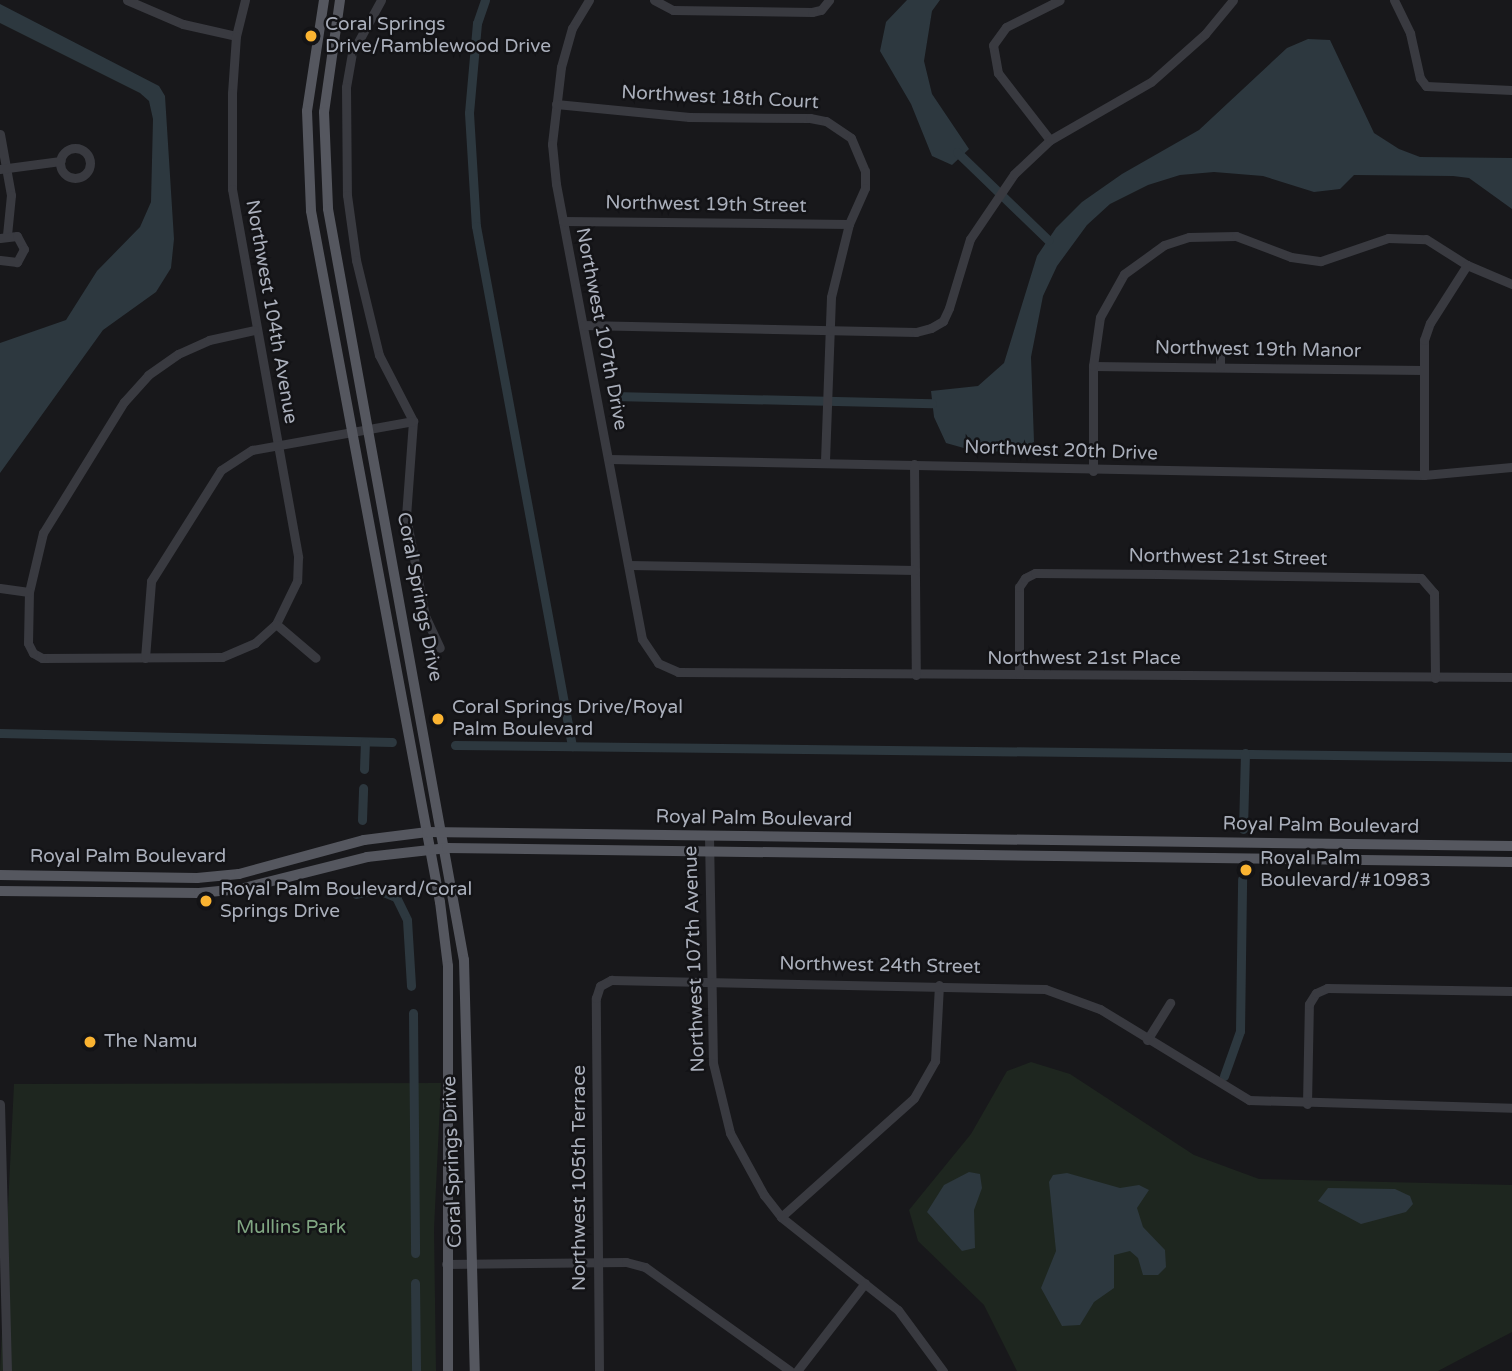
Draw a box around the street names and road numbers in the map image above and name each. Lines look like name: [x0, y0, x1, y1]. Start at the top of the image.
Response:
street label: Northwest 18th Court: [621, 81, 819, 115]
street label: Northwest 19th Street: [605, 192, 807, 218]
street label: Northwest 104th Avenue: [240, 198, 302, 426]
street label: Northwest 107th Drive: [570, 226, 632, 432]
street label: Northwest 19th Manor: [1155, 337, 1361, 363]
street label: Northwest 20th Drive: [964, 436, 1158, 466]
street label: Coral Springs Drive: [391, 510, 447, 684]
street label: Northwest 21st Street: [1128, 545, 1328, 571]
street label: Northwest 21st Place: [987, 648, 1181, 670]
street label: Royal Palm Boulevard: [655, 806, 853, 832]
street label: Royal Palm Boulevard: [1222, 813, 1420, 839]
street label: Northwest 107th Avenue: [680, 845, 710, 1073]
street label: Royal Palm Boulevard: [30, 846, 226, 868]
street label: Northwest 24th Street: [779, 953, 981, 979]
street label: Northwest 105th Terrace: [569, 1065, 591, 1291]
street label: Coral Springs Drive: [439, 1076, 467, 1248]

